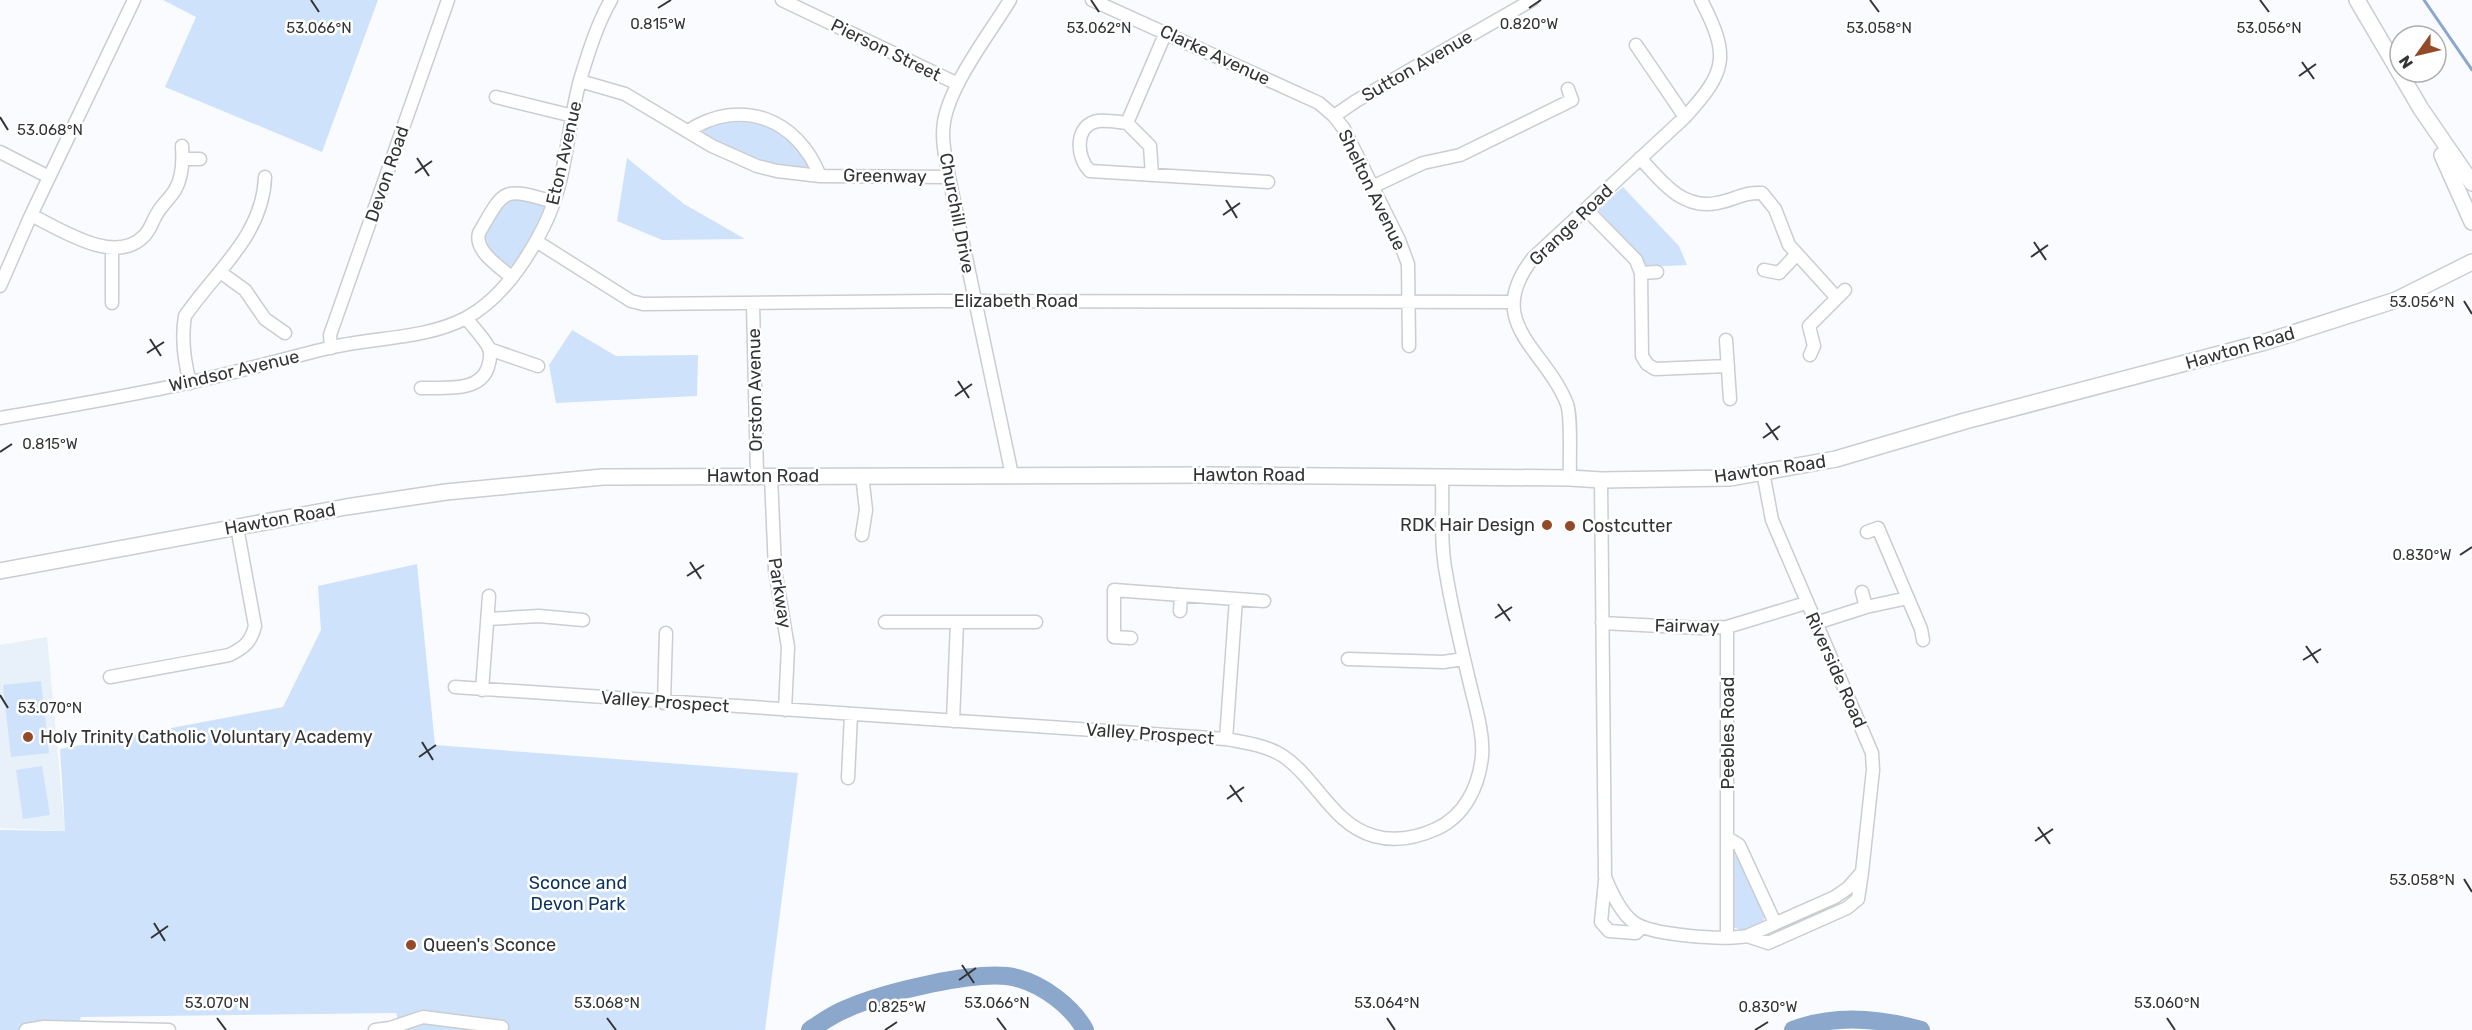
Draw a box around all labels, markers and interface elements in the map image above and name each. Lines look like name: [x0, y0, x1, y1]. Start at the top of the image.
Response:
street label: Pierson Street: [827, 14, 945, 86]
text: 0.815°W: [630, 15, 686, 33]
text: 0.820°W: [1500, 15, 1558, 33]
text: 53.066°N: [286, 19, 352, 37]
text: 53.062°N: [1066, 19, 1132, 37]
text: 53.058°N: [1846, 19, 1912, 37]
text: 53.056°N: [2236, 19, 2302, 37]
street label: Clarke Avenue: [1156, 20, 1274, 90]
north arrow: [2388, 24, 2448, 84]
street label: Sutton Avenue: [1358, 25, 1476, 107]
text: N: [2395, 52, 2417, 72]
street label: Eton Avenue: [541, 99, 587, 207]
text: 53.068°N: [17, 121, 83, 139]
street label: Devon Road: [360, 123, 414, 225]
street label: Shelton Avenue: [1333, 126, 1411, 254]
street label: Churchill Drive: [935, 151, 979, 275]
street label: Greenway: [843, 164, 927, 188]
street label: Grange Road: [1525, 180, 1617, 270]
street label: Elizabeth Road: [954, 290, 1078, 312]
text: 53.056°N: [2389, 293, 2455, 311]
street label: Hawton Road: [2183, 322, 2297, 374]
street label: Orston Avenue: [743, 328, 767, 452]
street label: Windsor Avenue: [167, 345, 301, 397]
text: 0.815°W: [22, 435, 78, 453]
street label: Hawton Road: [1713, 450, 1827, 488]
street label: Hawton Road: [1193, 464, 1305, 486]
street label: Hawton Road: [707, 465, 819, 487]
street label: Hawton Road: [223, 498, 337, 540]
place label: RDK Hair Design: [1400, 514, 1535, 536]
place label: Costcutter: [1582, 515, 1672, 537]
marker: RDK Hair Design: [1540, 518, 1554, 532]
marker: Costcutter: [1563, 519, 1577, 533]
text: 0.830°W: [2393, 546, 2451, 564]
street label: Parkway: [764, 556, 796, 630]
street label: Riverside Road: [1801, 609, 1871, 731]
street label: Fairway: [1654, 614, 1720, 638]
street label: Peebles Road: [1717, 676, 1739, 790]
street label: Valley Prospect: [600, 687, 730, 717]
text: 53.070°N: [18, 699, 82, 717]
street label: Valley Prospect: [1085, 719, 1215, 749]
place label: Holy Trinity Catholic Voluntary Academy: [40, 726, 373, 748]
marker: Holy Trinity Catholic Voluntary Academy: [21, 730, 35, 744]
text: 53.058°N: [2389, 871, 2455, 889]
park label: Sconce and Devon Park: [529, 872, 627, 915]
place label: Queen's Sconce: [423, 934, 556, 956]
marker: Queen's Sconce: [404, 938, 418, 952]
text: 53.070°N: [185, 994, 249, 1012]
text: 53.068°N: [574, 994, 640, 1012]
text: 53.066°N: [964, 994, 1030, 1012]
text: 53.064°N: [1354, 994, 1420, 1012]
text: 53.060°N: [2134, 994, 2200, 1012]
text: 0.825°W: [868, 998, 926, 1016]
text: 0.830°W: [1739, 998, 1797, 1016]

